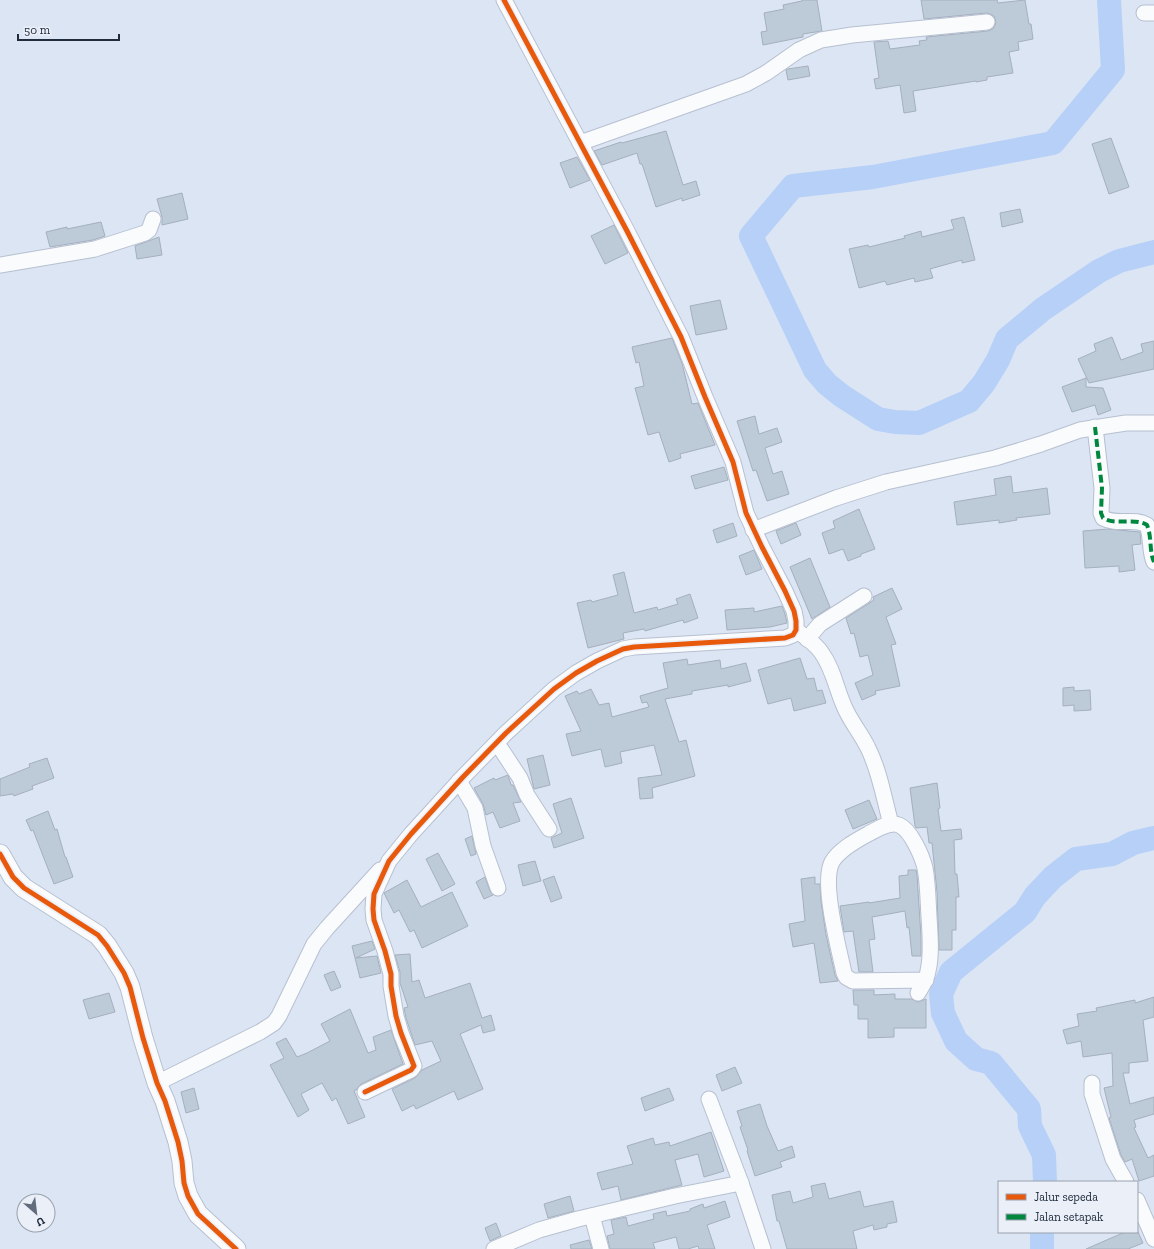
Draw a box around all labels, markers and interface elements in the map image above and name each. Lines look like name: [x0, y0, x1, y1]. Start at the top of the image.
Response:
scale bar: [18, 16, 119, 42]
text: 50 m: [24, 23, 51, 37]
legend: [998, 1181, 1138, 1233]
text: Jalur sepeda: [1034, 1190, 1098, 1204]
north arrow: [16, 1193, 56, 1233]
text: Jalan setapak: [1034, 1210, 1104, 1224]
text: U: [34, 1214, 47, 1229]

